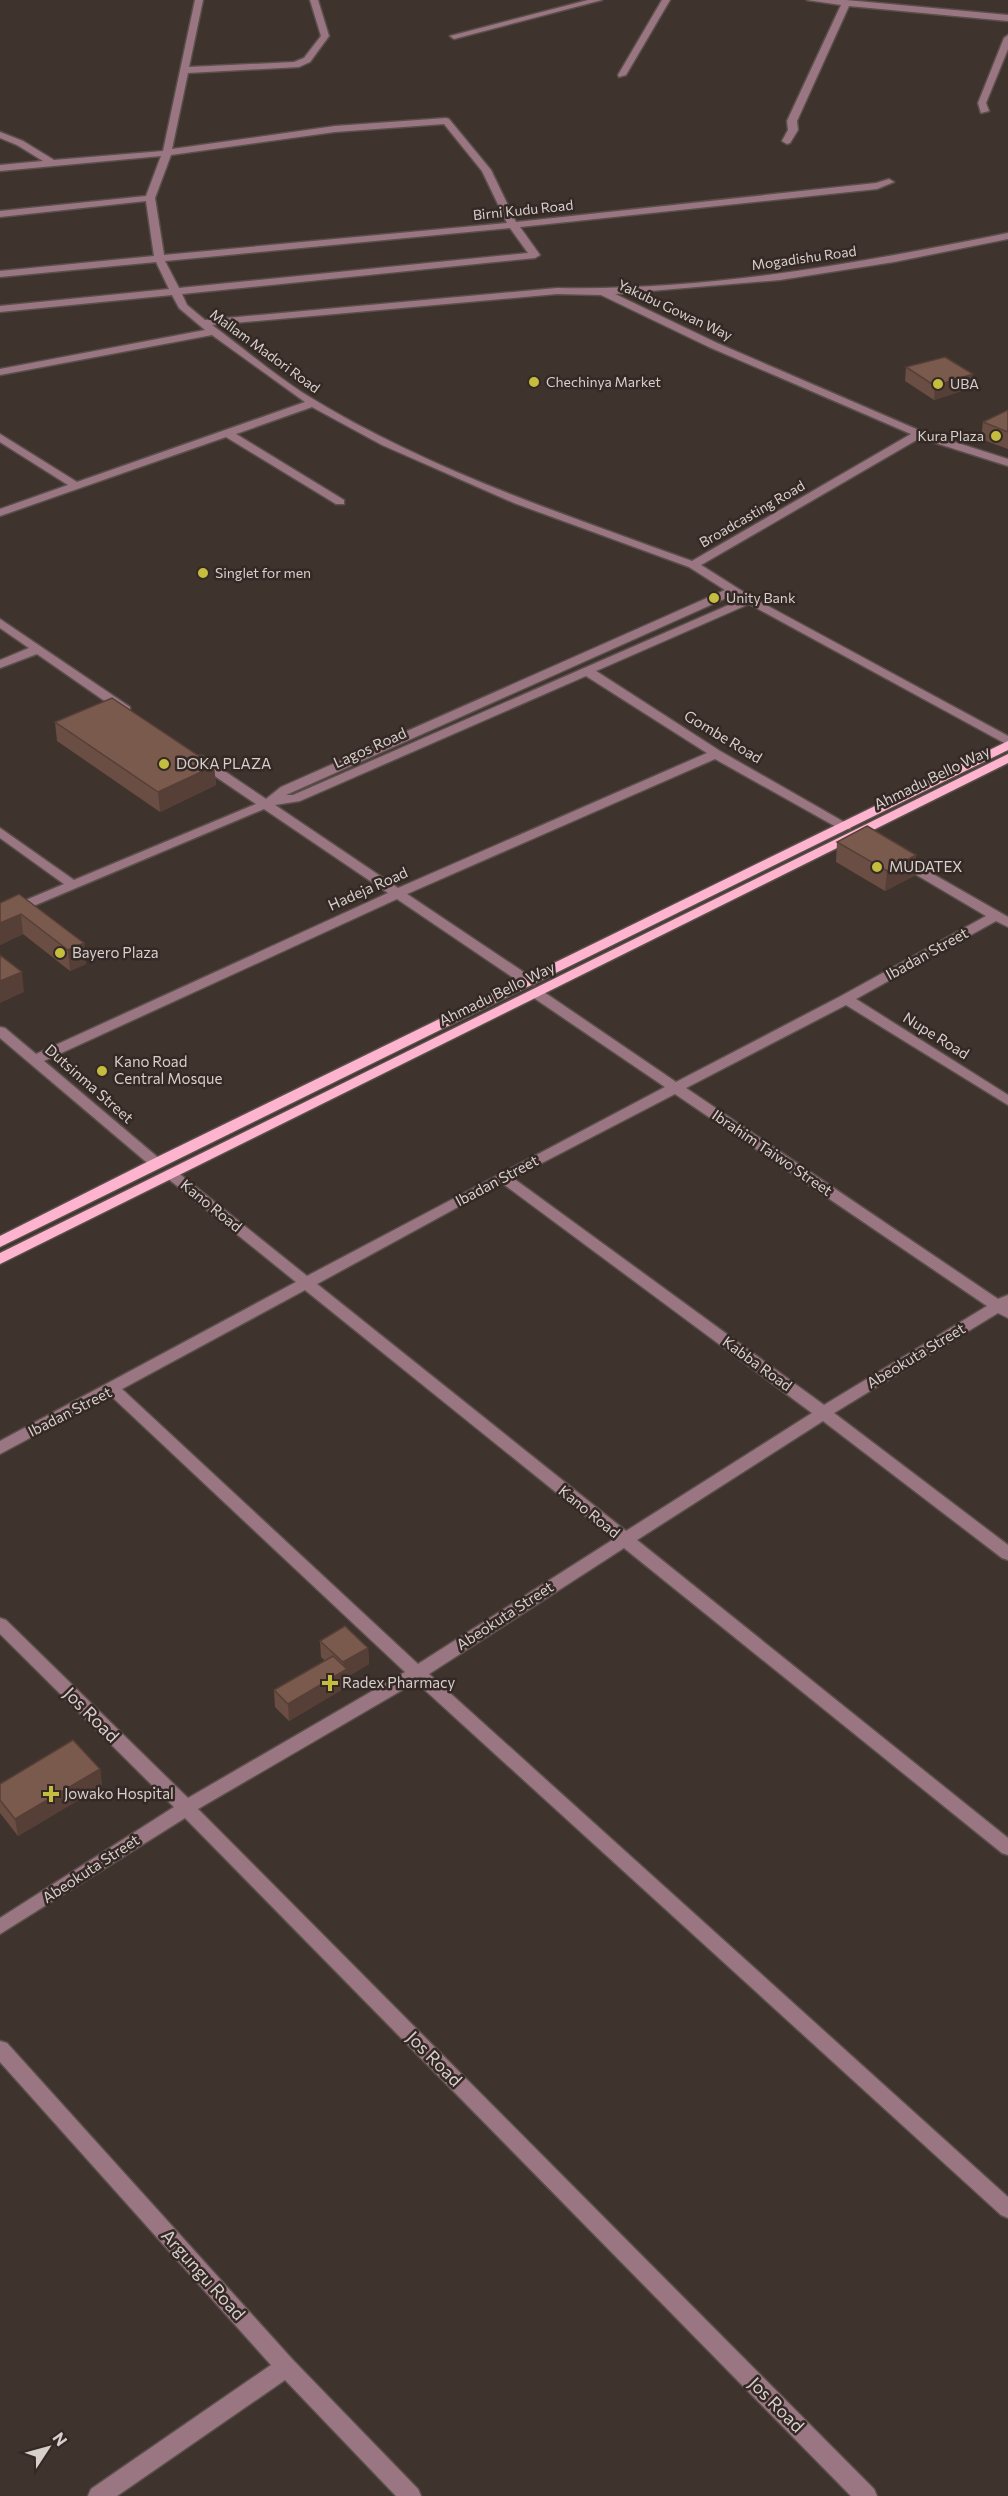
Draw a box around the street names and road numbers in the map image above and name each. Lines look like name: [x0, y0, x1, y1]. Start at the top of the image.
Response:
street label: Birni Kudu Road: [472, 196, 574, 223]
street label: Mogadishu Road: [750, 242, 858, 273]
street label: Yakubu Gowan Way: [615, 275, 735, 344]
street label: Mallam Madori Road: [207, 305, 323, 396]
street label: Broadcasting Road: [696, 476, 808, 551]
street label: Gombe Road: [681, 706, 766, 766]
street label: Lagos Road: [330, 723, 409, 771]
street label: Ahmadu Bello Way: [871, 741, 993, 813]
street label: Hadeja Road: [325, 863, 410, 914]
street label: Ibadan Street: [882, 923, 971, 983]
street label: Ahmadu Bello Way: [436, 957, 558, 1029]
street label: Nupe Road: [900, 1008, 973, 1062]
street label: Dutsinma Street: [42, 1040, 137, 1126]
street label: Ibrahim Taiwo Street: [709, 1105, 836, 1199]
street label: Ibadan Street: [452, 1151, 541, 1209]
street label: Kano Road: [177, 1175, 246, 1235]
street label: Abeokuta Street: [863, 1319, 968, 1392]
street label: Kabba Road: [719, 1332, 796, 1394]
street label: Ibadan Street: [25, 1382, 114, 1440]
street label: Kano Road: [555, 1481, 624, 1541]
street label: Abeokuta Street: [453, 1577, 556, 1653]
street label: Jos Road: [59, 1682, 124, 1747]
street label: Abeokuta Street: [39, 1830, 142, 1906]
street label: Jos Road: [402, 2026, 467, 2091]
street label: Argungu Road: [157, 2224, 250, 2324]
street label: Jos Road: [744, 2372, 809, 2437]

